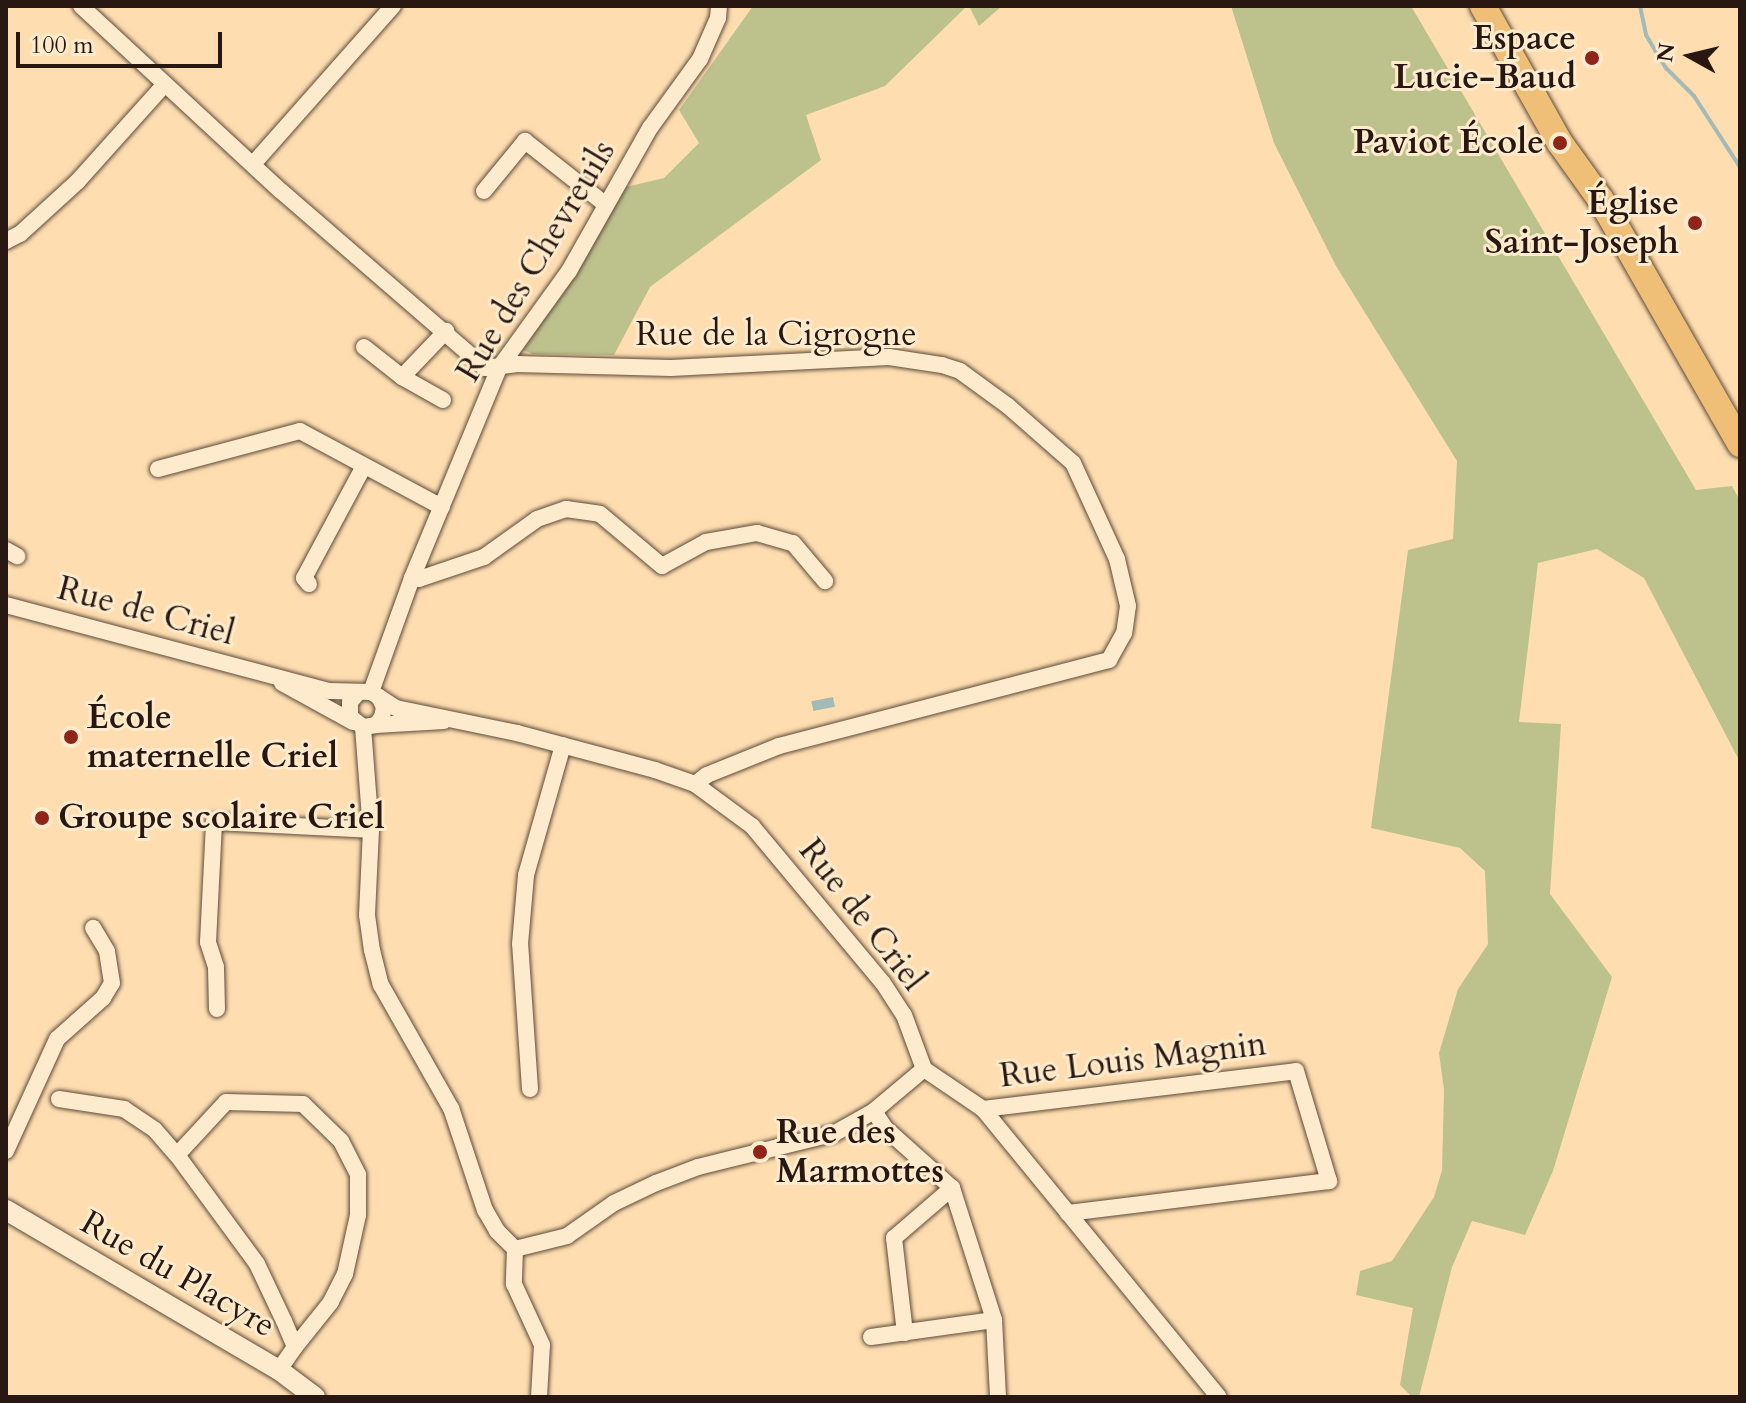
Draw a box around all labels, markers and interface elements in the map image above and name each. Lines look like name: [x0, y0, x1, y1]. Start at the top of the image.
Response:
scale bar: [20, 16, 226, 66]
north arrow: [1650, 16, 1730, 96]
place label: Espace Lucie-Baud: [1394, 18, 1576, 98]
text: 100 m: [30, 29, 94, 62]
text: N: [1650, 41, 1682, 64]
marker: Espace Lucie-Baud: [1583, 49, 1601, 67]
place label: Paviot École: [1353, 123, 1544, 163]
street label: Rue des Chevreuils: [448, 133, 624, 389]
marker: Paviot École: [1551, 134, 1569, 152]
place label: Église Saint-Joseph: [1485, 183, 1679, 262]
marker: Église Saint-Joseph: [1686, 214, 1704, 232]
street label: Rue de la Cigrogne: [635, 315, 917, 355]
street label: Rue de Criel: [53, 568, 239, 654]
place label: École maternelle Criel: [87, 697, 338, 776]
marker: École maternelle Criel: [62, 728, 80, 746]
place label: Groupe scolaire Criel: [58, 798, 385, 838]
marker: Groupe scolaire Criel: [33, 809, 51, 827]
street label: Rue de Criel: [790, 831, 934, 999]
street label: Rue Louis Magnin: [997, 1023, 1269, 1097]
place label: Rue des Marmottes: [776, 1112, 944, 1192]
marker: Rue des Marmottes: [751, 1143, 769, 1161]
street label: Rue du Placyre: [74, 1202, 282, 1346]

